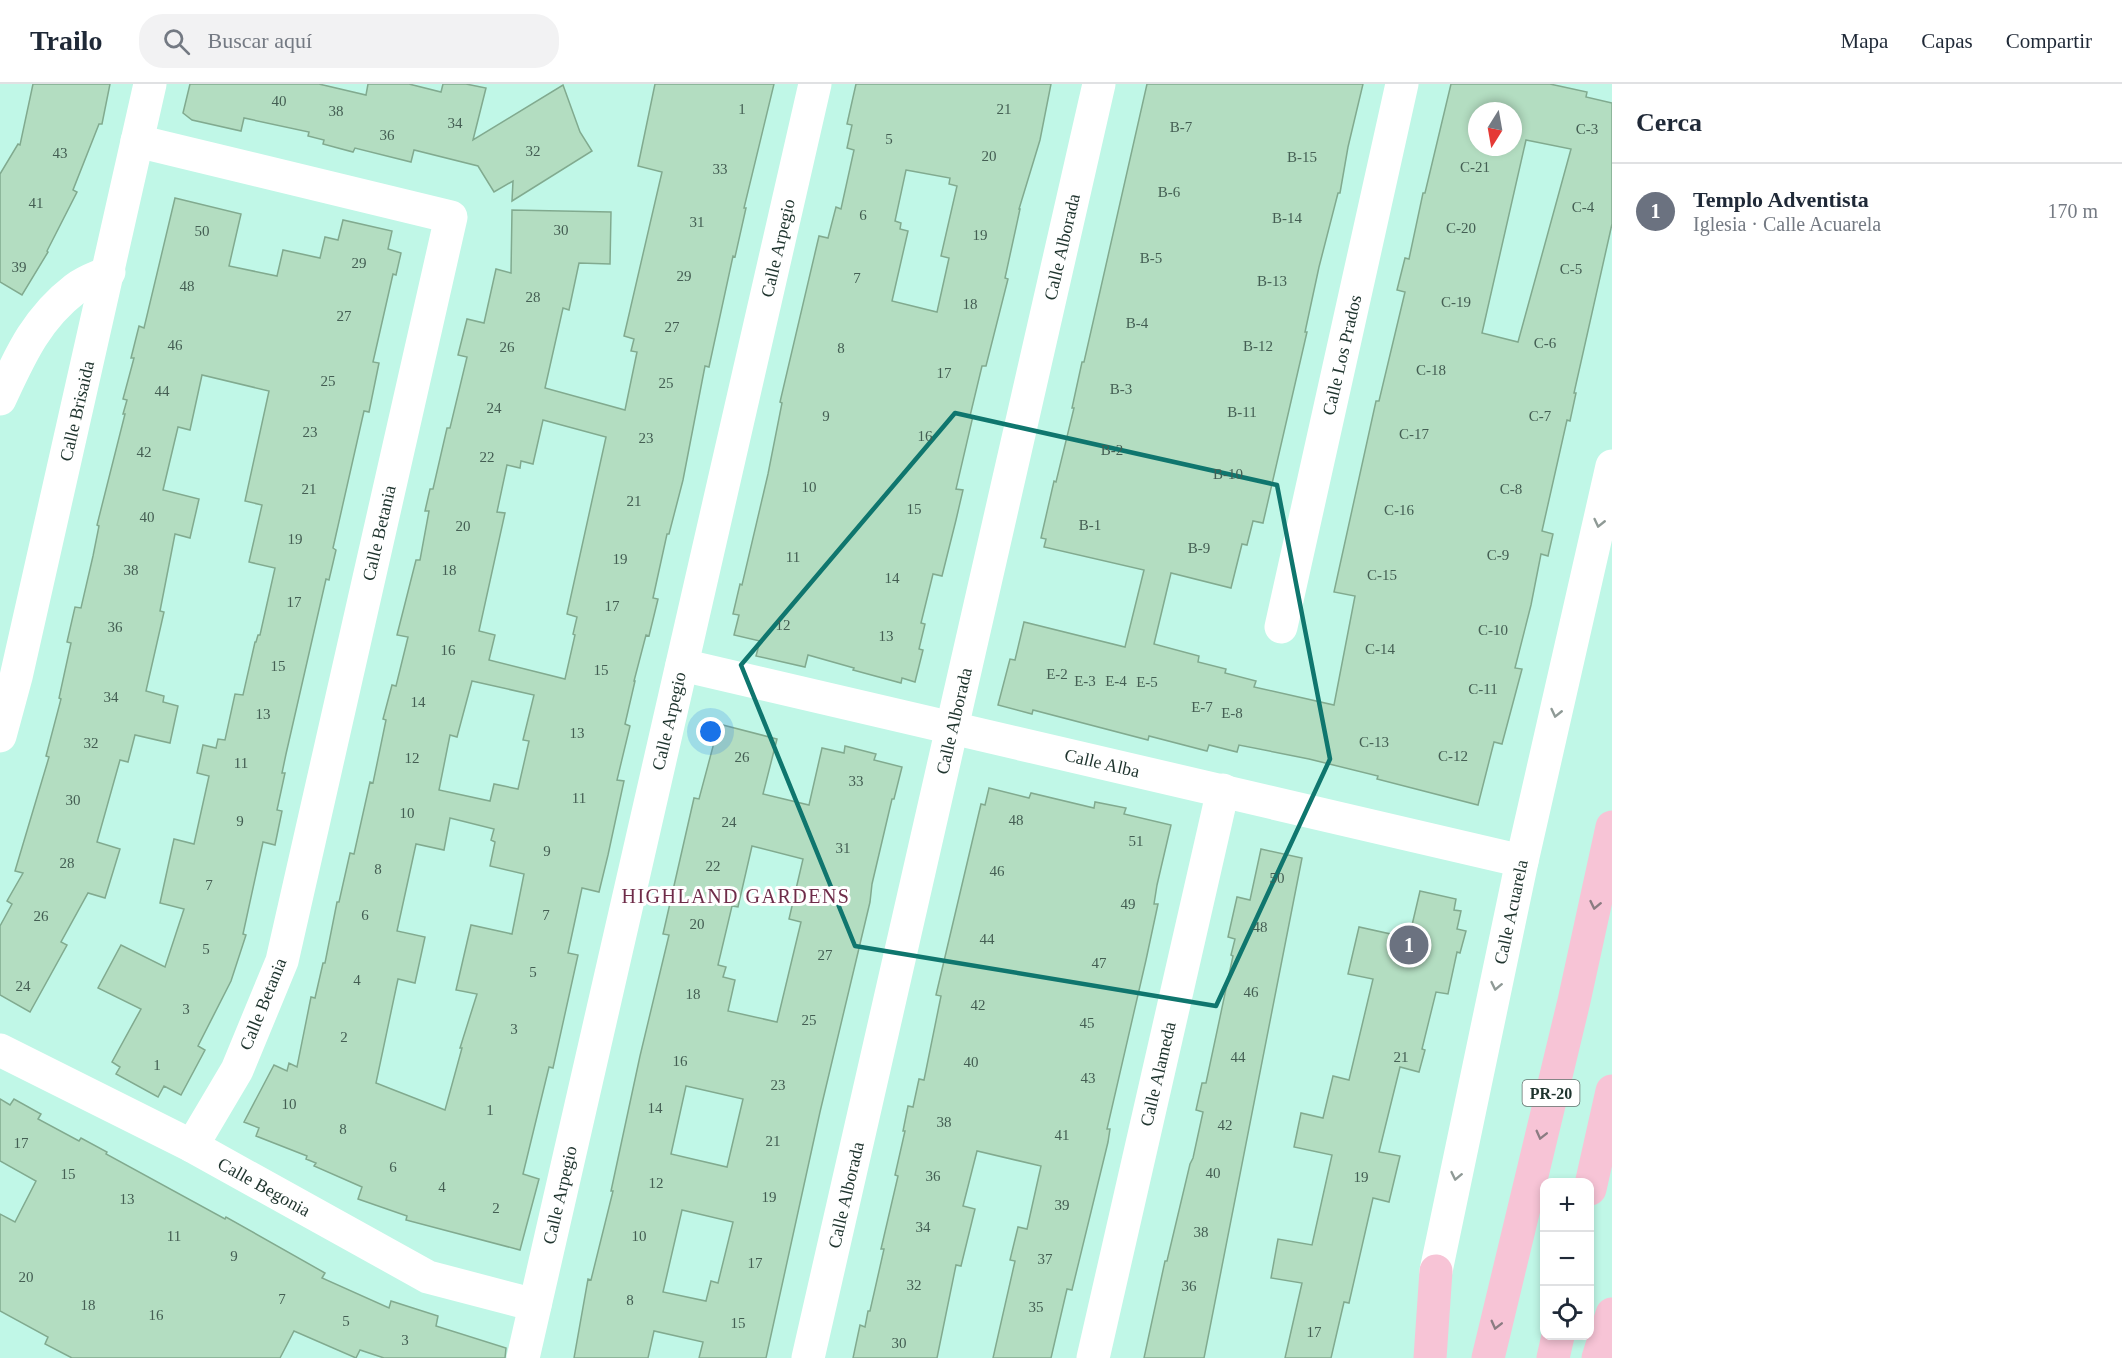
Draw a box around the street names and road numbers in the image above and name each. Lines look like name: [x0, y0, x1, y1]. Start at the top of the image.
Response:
street label: Calle Alborada: [1040, 192, 1084, 302]
street label: Calle Arpegio: [757, 197, 799, 299]
street label: Calle Los Prados: [1318, 293, 1366, 417]
street label: Calle Brisaida: [56, 359, 98, 463]
street label: Calle Betania: [358, 483, 400, 583]
street label: Calle Alborada: [932, 666, 976, 776]
street label: Calle Arpegio: [648, 670, 690, 772]
street label: Calle Alba: [1062, 745, 1142, 781]
street label: Calle Acuarela: [1490, 858, 1532, 966]
street label: Calle Betania: [235, 955, 291, 1053]
street label: Calle Alameda: [1136, 1020, 1180, 1128]
road number: PR-20: [1522, 1080, 1580, 1106]
street label: Calle Alborada: [824, 1140, 868, 1250]
street label: Calle Arpegio: [539, 1144, 581, 1246]
street label: Calle Begonia: [214, 1153, 314, 1221]

